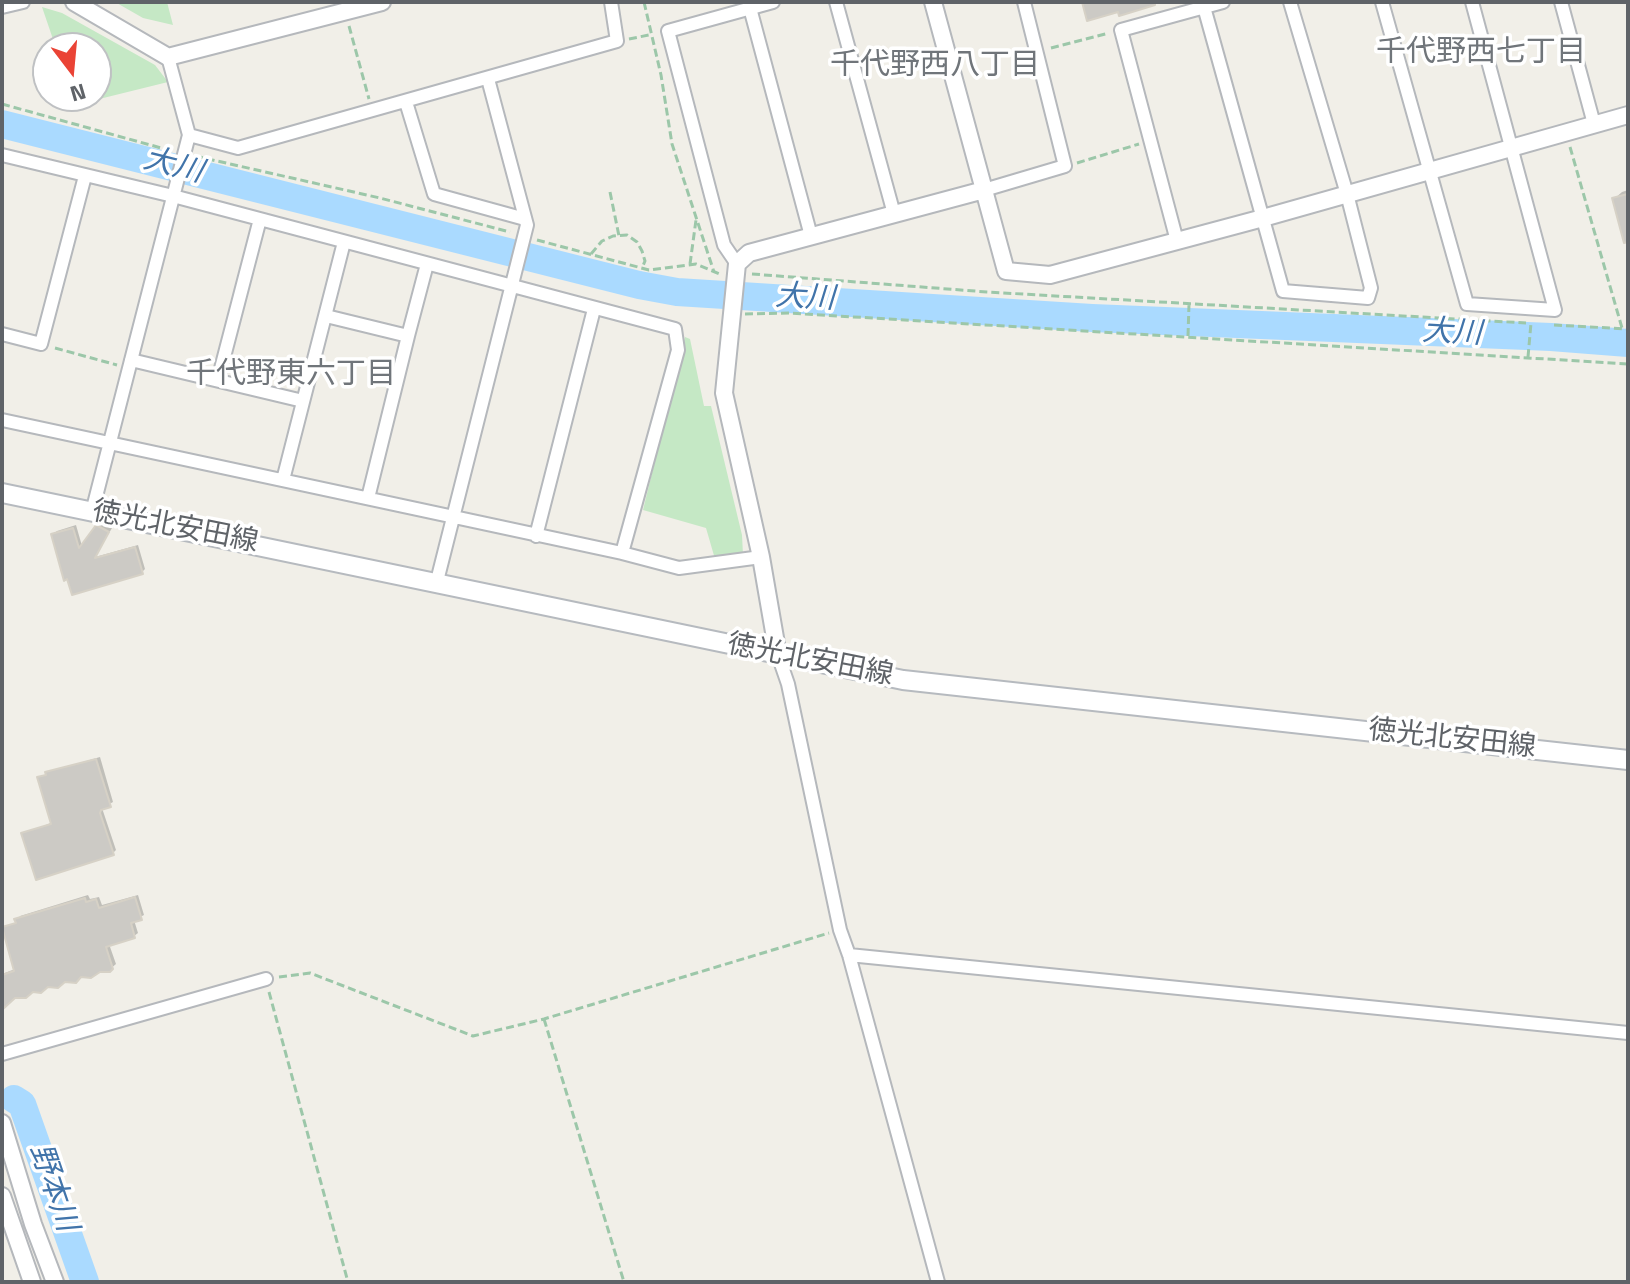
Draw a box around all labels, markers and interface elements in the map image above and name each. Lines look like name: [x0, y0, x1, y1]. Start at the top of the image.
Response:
north arrow: [32, 32, 112, 112]
district label: 千代野西七丁目: [1376, 36, 1586, 72]
district label: 千代野西八丁目: [830, 49, 1040, 85]
text: N: [66, 75, 90, 112]
water label: 大川: [140, 142, 206, 192]
water label: 大川: [774, 279, 836, 319]
water label: 大川: [1421, 314, 1483, 354]
district label: 千代野東六丁目: [186, 358, 396, 394]
street label: 徳光北安田線: [89, 495, 261, 561]
street label: 徳光北安田線: [724, 628, 896, 694]
street label: 徳光北安田線: [1367, 715, 1537, 765]
water label: 野本川: [20, 1140, 84, 1236]

